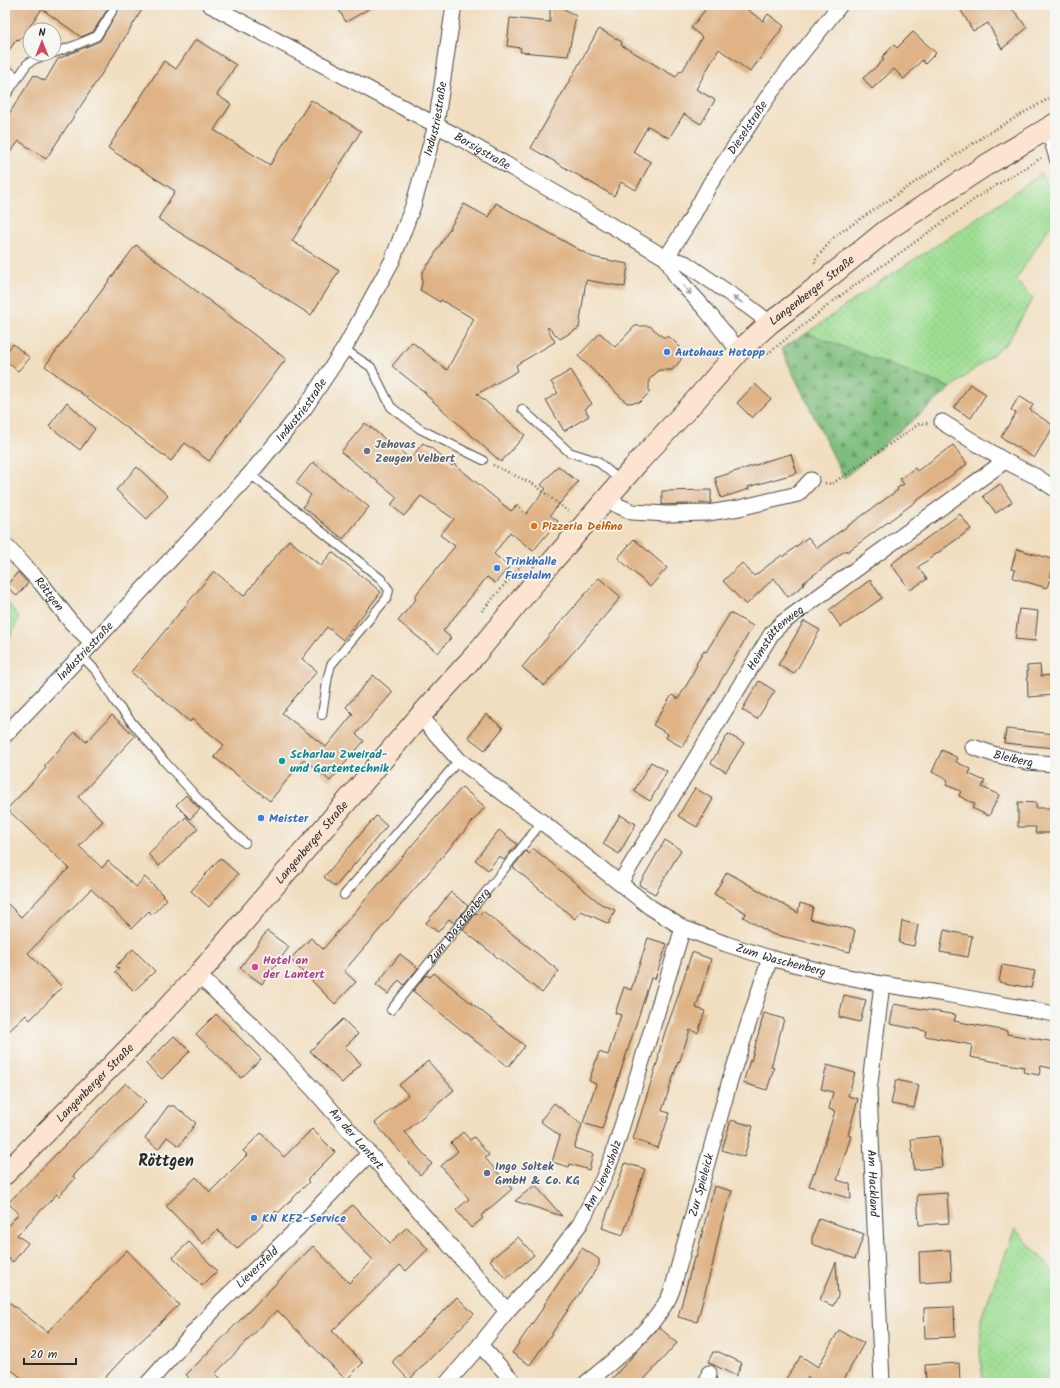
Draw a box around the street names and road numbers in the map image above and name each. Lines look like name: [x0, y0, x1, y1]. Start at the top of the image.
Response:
street label: Industriestraße: [419, 80, 453, 158]
street label: Dieselstraße: [723, 96, 773, 159]
street label: Borsigstraße: [450, 127, 515, 175]
street label: Langenberger Straße: [765, 250, 860, 331]
street label: Industriestraße: [271, 374, 332, 446]
street label: Röttgen: [30, 572, 68, 615]
street label: Heimstättenweg: [742, 601, 808, 674]
street label: Industriestraße: [52, 617, 119, 685]
street label: Bleiberg: [991, 745, 1034, 772]
street label: Langenberger Straße: [271, 796, 354, 889]
street label: Zum Waschenberg: [423, 884, 496, 968]
street label: Zum Waschenberg: [733, 939, 828, 982]
street label: Langenberger Straße: [52, 1039, 139, 1127]
street label: An der Lantert: [324, 1104, 388, 1174]
street label: Am Lieversholz: [579, 1138, 627, 1215]
street label: Am Hackland: [862, 1149, 884, 1218]
street label: Zur Spieleick: [684, 1151, 719, 1219]
street label: Lieversfeld: [232, 1242, 284, 1293]

